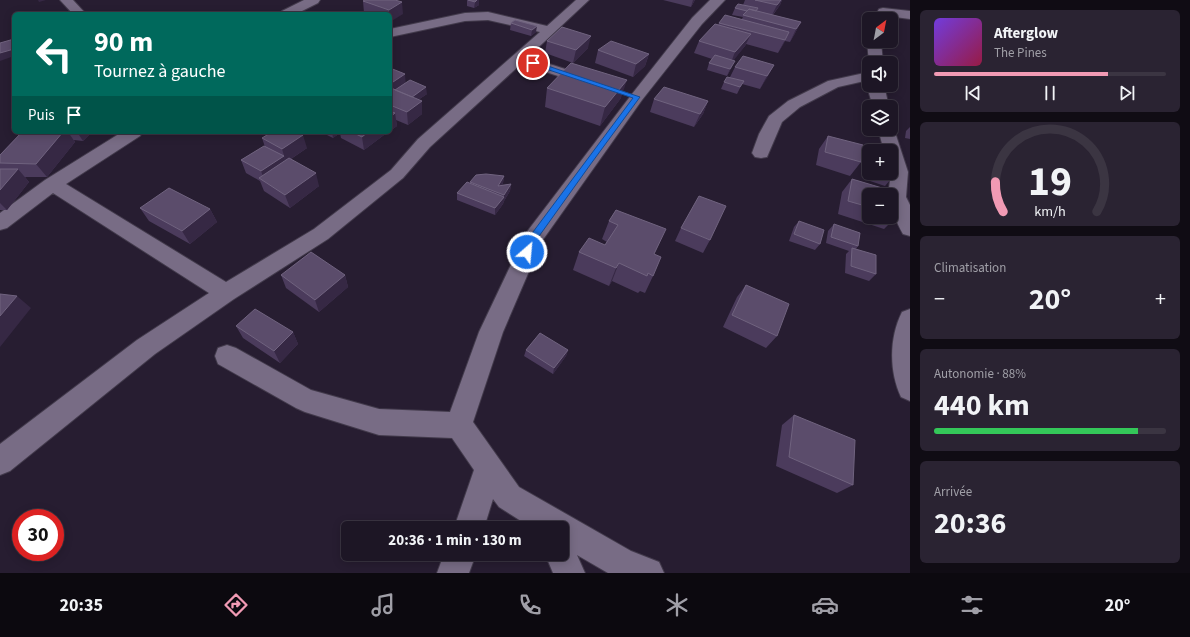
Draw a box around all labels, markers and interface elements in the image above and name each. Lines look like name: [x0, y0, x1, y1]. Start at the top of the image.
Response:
north arrow: [862, 12, 898, 48]
map controls: [862, 12, 898, 224]
text: 90 m: [94, 22, 153, 62]
text: Afterglow: [994, 23, 1058, 44]
icon: left: [28, 28, 80, 80]
text: The Pines: [994, 44, 1047, 62]
pin: [516, 46, 550, 80]
icon: arrive: [522, 52, 544, 74]
button: sound: [862, 56, 898, 92]
text: Tournez à gauche: [94, 59, 226, 84]
icon: previous: [962, 82, 984, 104]
icon: pause: [1039, 82, 1061, 104]
icon: next: [1116, 82, 1138, 104]
button: layers: [862, 100, 898, 136]
icon: arrive: [63, 104, 85, 126]
text: Puis: [28, 105, 55, 126]
button: +: [862, 144, 898, 180]
text: 19: [1028, 152, 1072, 212]
button: −: [862, 188, 898, 224]
text: km/h: [1034, 201, 1066, 222]
position arrow: [506, 231, 548, 273]
text: Climatisation: [934, 259, 1006, 277]
text: 20°: [1029, 278, 1071, 321]
text: −: [934, 283, 945, 315]
text: +: [1155, 283, 1166, 315]
text: Autonomie · 88%: [934, 365, 1026, 383]
text: 440 km: [934, 384, 1030, 427]
text: Arrivée: [934, 483, 972, 501]
text: 20:36: [934, 502, 1006, 545]
speed limit sign: 30: [12, 509, 64, 561]
text: 20:36 · 1 min · 130 m: [388, 530, 522, 551]
icon: directions: [222, 591, 250, 619]
icon: music: [369, 591, 397, 619]
icon: phone: [516, 591, 544, 619]
icon: climate: [663, 591, 691, 619]
icon: car: [811, 591, 839, 619]
icon: filters: [958, 591, 986, 619]
text: 20:35: [60, 593, 103, 618]
text: 20°: [1105, 593, 1130, 618]

